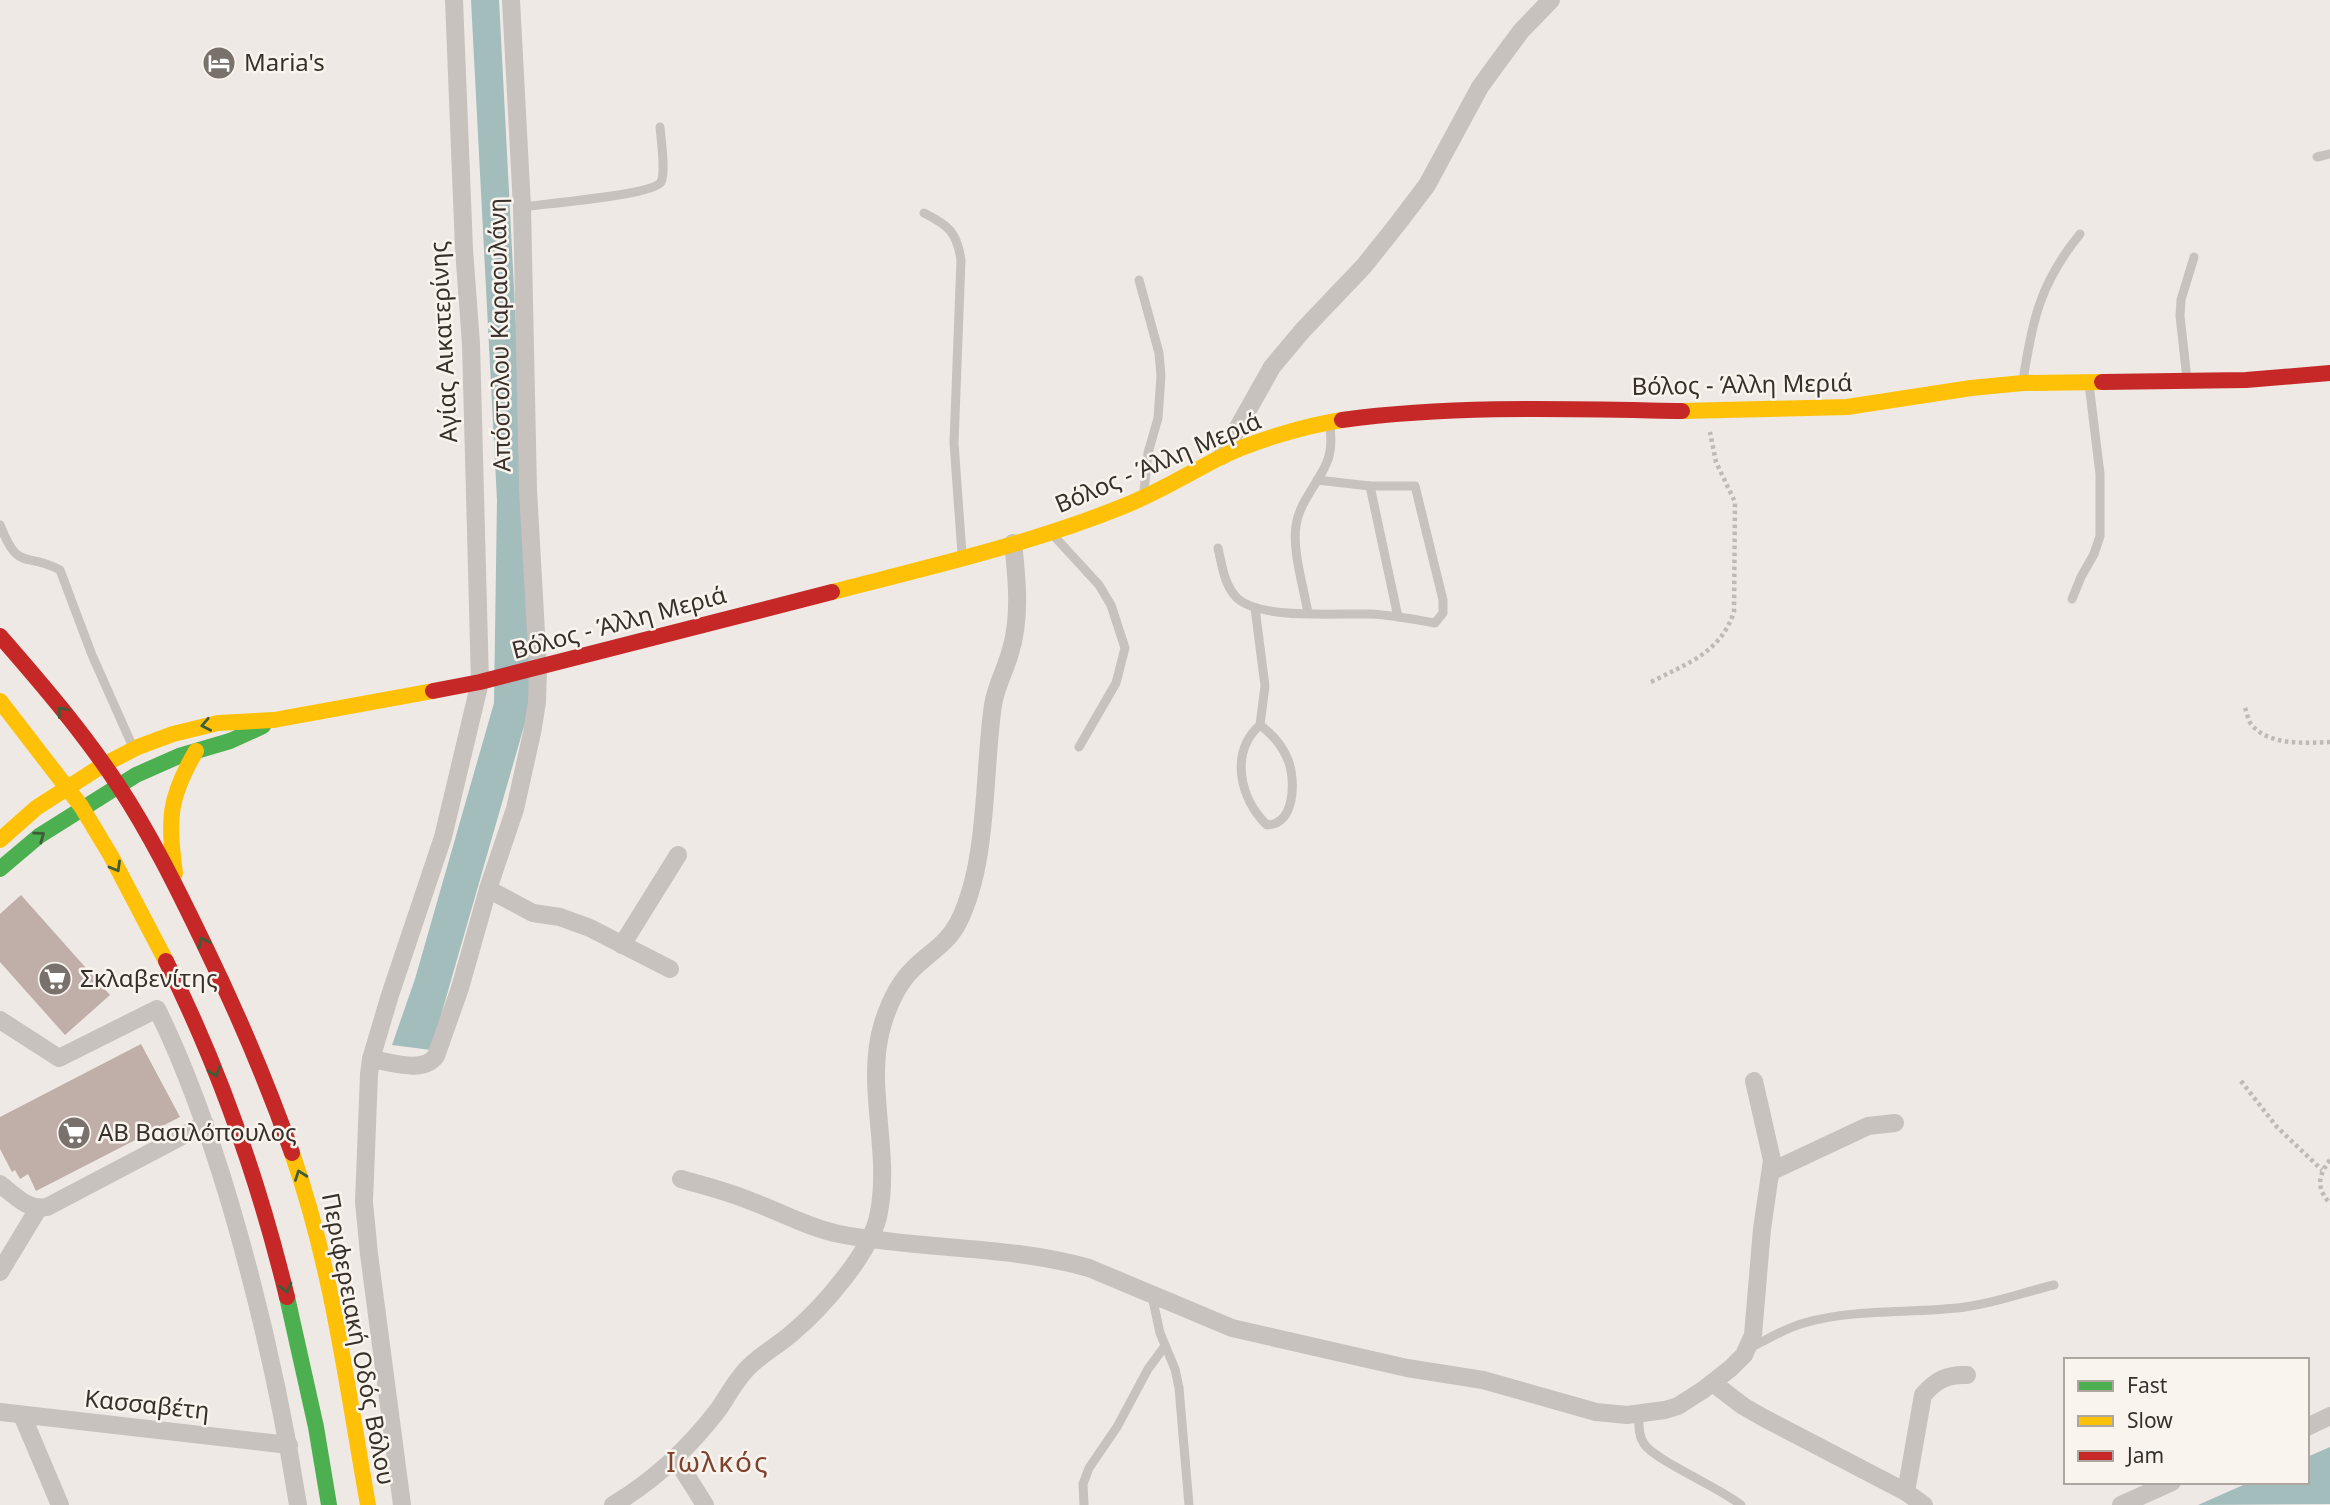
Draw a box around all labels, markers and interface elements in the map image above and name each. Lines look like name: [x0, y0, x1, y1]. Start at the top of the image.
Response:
hotel icon: Maria's: [200, 44, 238, 82]
place label: Maria's: [244, 45, 325, 78]
street label: Απόστολου Καραουλάνη: [480, 198, 517, 472]
street label: Αγίας Αικατερίνης: [421, 240, 464, 444]
street label: Βόλος - Άλλη Μεριά: [1631, 365, 1853, 402]
street label: Βόλος - Άλλη Μεριά: [1049, 403, 1266, 520]
street label: Βόλος - Άλλη Μεριά: [508, 577, 730, 666]
one-way arrow: [57, 706, 70, 719]
one-way arrow: [200, 717, 212, 732]
one-way arrow: [32, 832, 45, 845]
one-way arrow: [108, 860, 121, 873]
one-way arrow: [197, 937, 211, 949]
supermarket icon: Σκλαβενίτης: [36, 960, 74, 998]
place label: Σκλαβενίτης: [80, 961, 218, 994]
one-way arrow: [207, 1066, 221, 1078]
supermarket icon: ΑΒ Βασιλόπουλος: [55, 1114, 93, 1152]
place label: ΑΒ Βασιλόπουλος: [98, 1115, 297, 1148]
one-way arrow: [294, 1169, 308, 1181]
street label: Περιφερειακή Οδός Βόλου: [315, 1190, 404, 1488]
one-way arrow: [278, 1282, 292, 1294]
legend: [2064, 1358, 2309, 1484]
text: Fast: [2127, 1371, 2168, 1399]
street label: Κασσαβέτη: [83, 1381, 211, 1426]
text: Slow: [2127, 1406, 2173, 1434]
text: Jam: [2125, 1441, 2164, 1469]
district label: Ιωλκός: [666, 1442, 770, 1480]

